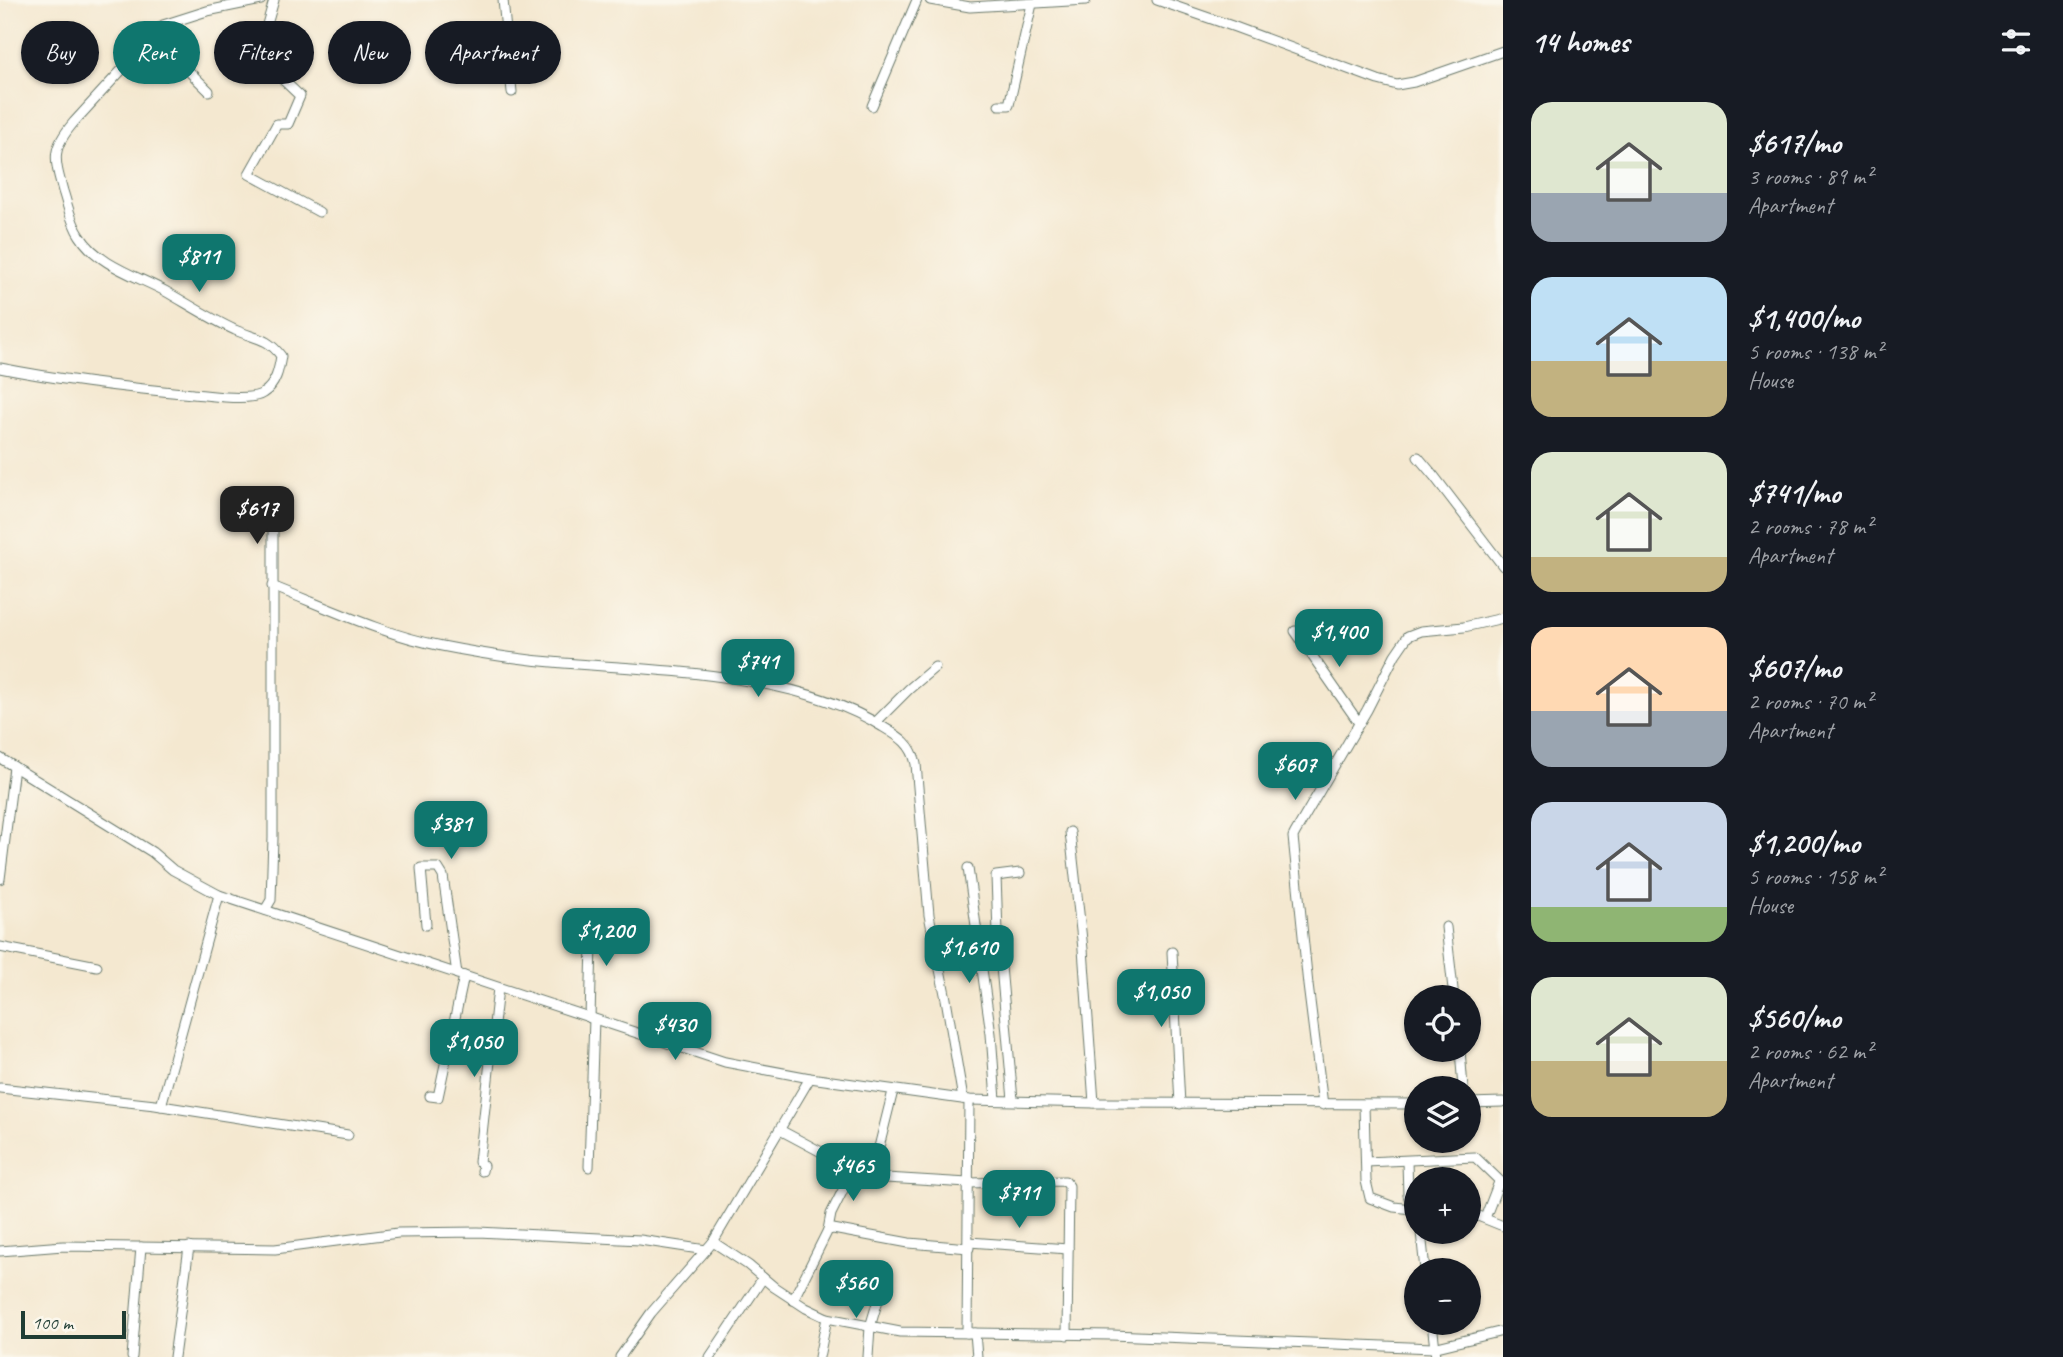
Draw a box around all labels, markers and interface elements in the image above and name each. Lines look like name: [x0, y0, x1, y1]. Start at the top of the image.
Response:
chip: Buy: [21, 21, 99, 84]
chip: Rent: [113, 21, 200, 84]
chip: Filters: [214, 21, 314, 84]
chip: New: [328, 21, 411, 84]
chip: Apartment: [425, 21, 561, 84]
text: 14 homes: [1531, 23, 1629, 61]
icon: filters: [1997, 23, 2035, 61]
text: $617/mo: [1748, 124, 1841, 162]
icon: home: [1587, 130, 1671, 214]
text: 3 rooms · 89 m²: [1748, 162, 1872, 191]
text: Apartment: [1748, 191, 1833, 220]
pin: $811: [158, 234, 240, 294]
text: $811: [178, 242, 220, 271]
text: $1,400/mo: [1748, 299, 1860, 337]
icon: home: [1587, 305, 1671, 389]
text: 5 rooms · 138 m²: [1748, 337, 1883, 366]
text: House: [1748, 366, 1793, 395]
text: $741/mo: [1748, 474, 1840, 512]
icon: home: [1587, 480, 1671, 564]
pin: $617: [216, 486, 298, 546]
text: $617: [236, 494, 278, 523]
text: 2 rooms · 78 m²: [1748, 512, 1872, 541]
text: Apartment: [1748, 541, 1833, 570]
pin: $1,400: [1282, 610, 1396, 669]
text: $1,400: [1311, 617, 1367, 646]
pin: $741: [717, 640, 799, 699]
text: $741: [737, 647, 779, 676]
text: $607/mo: [1748, 649, 1841, 687]
icon: home: [1587, 655, 1671, 739]
text: 2 rooms · 70 m²: [1748, 687, 1872, 716]
text: Apartment: [1748, 716, 1833, 745]
pin: $607: [1254, 742, 1336, 802]
text: $607: [1274, 750, 1316, 779]
pin: $381: [410, 802, 492, 861]
text: $381: [430, 809, 472, 838]
text: $1,200/mo: [1748, 824, 1860, 862]
icon: home: [1587, 830, 1671, 914]
text: 5 rooms · 158 m²: [1748, 862, 1883, 891]
text: House: [1748, 891, 1793, 920]
pin: $1,200: [549, 908, 663, 968]
text: $1,200: [578, 916, 634, 945]
pin: $1,610: [912, 926, 1026, 985]
text: $1,610: [941, 933, 997, 962]
pin: $1,050: [1104, 970, 1218, 1029]
text: $1,050: [1133, 977, 1189, 1006]
map controls: [1404, 985, 1481, 1335]
button: locate: [1404, 985, 1481, 1062]
text: $560/mo: [1748, 999, 1841, 1037]
pin: $430: [634, 1002, 716, 1062]
icon: home: [1587, 1005, 1671, 1089]
text: $430: [654, 1010, 696, 1039]
pin: $1,050: [417, 1020, 531, 1079]
text: $1,050: [446, 1027, 502, 1056]
text: 2 rooms · 62 m²: [1748, 1037, 1872, 1066]
text: Apartment: [1748, 1066, 1833, 1095]
button: layers: [1404, 1076, 1481, 1153]
pin: $465: [812, 1144, 894, 1203]
text: $465: [832, 1151, 874, 1180]
button: +: [1404, 1167, 1481, 1244]
pin: $711: [978, 1170, 1060, 1230]
text: $711: [998, 1178, 1040, 1207]
button: −: [1404, 1258, 1481, 1335]
pin: $560: [815, 1260, 897, 1320]
text: $560: [835, 1268, 877, 1297]
scale bar: [21, 1308, 126, 1340]
text: 100 m: [32, 1311, 73, 1335]

